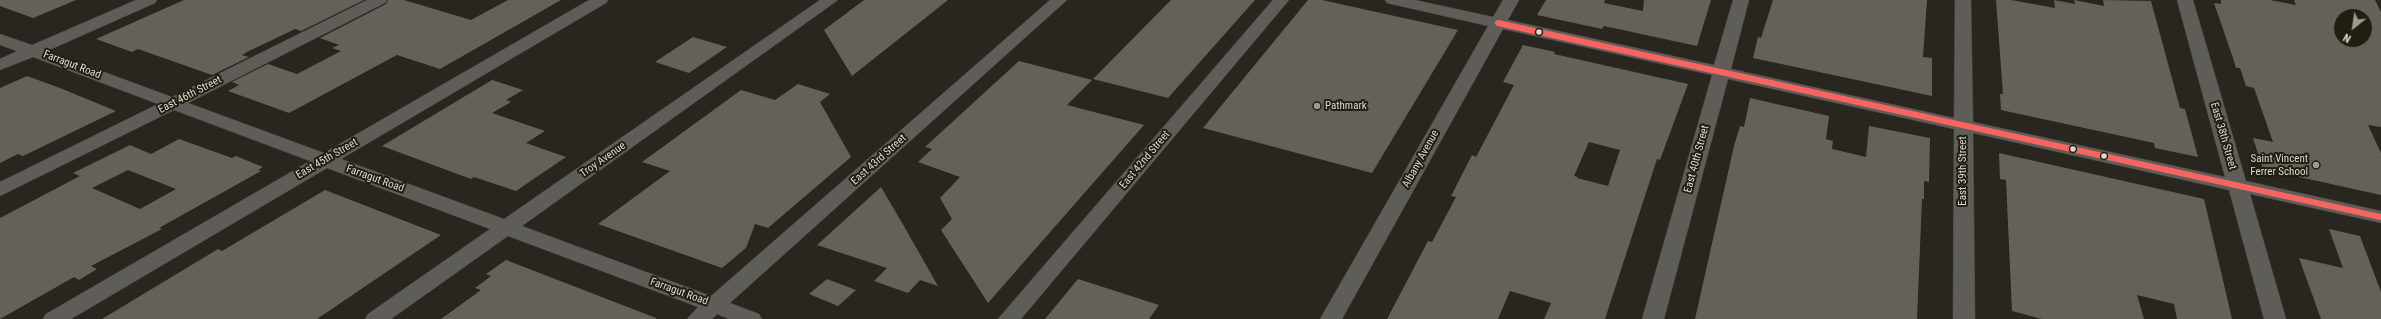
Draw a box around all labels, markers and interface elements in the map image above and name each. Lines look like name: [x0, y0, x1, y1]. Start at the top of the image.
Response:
north arrow: [2333, 8, 2373, 48]
unlabelled marker: [1534, 27, 1544, 37]
text: N: [2341, 31, 2353, 45]
street label: Farragut Road: [41, 48, 103, 82]
street label: East 46th Street: [156, 73, 224, 117]
place label: Pathmark: [1325, 99, 1367, 113]
marker: Pathmark: [1312, 101, 1322, 111]
street label: East 38th Street: [2207, 101, 2239, 171]
street label: East 40th Street: [1682, 124, 1712, 194]
street label: East 42nd Street: [1117, 128, 1173, 192]
street label: Albany Avenue: [1400, 128, 1442, 190]
street label: East 43rd Street: [849, 132, 909, 188]
street label: East 45th Street: [294, 136, 360, 182]
street label: East 39th Street: [1956, 136, 1970, 206]
street label: Troy Avenue: [578, 139, 628, 181]
unlabelled marker: [2068, 144, 2078, 154]
unlabelled marker: [2099, 151, 2109, 161]
place label: Saint Vincent Ferrer School: [2250, 152, 2308, 178]
marker: Saint Vincent Ferrer School: [2311, 160, 2321, 170]
street label: Farragut Road: [344, 162, 406, 196]
street label: Farragut Road: [648, 275, 710, 309]

